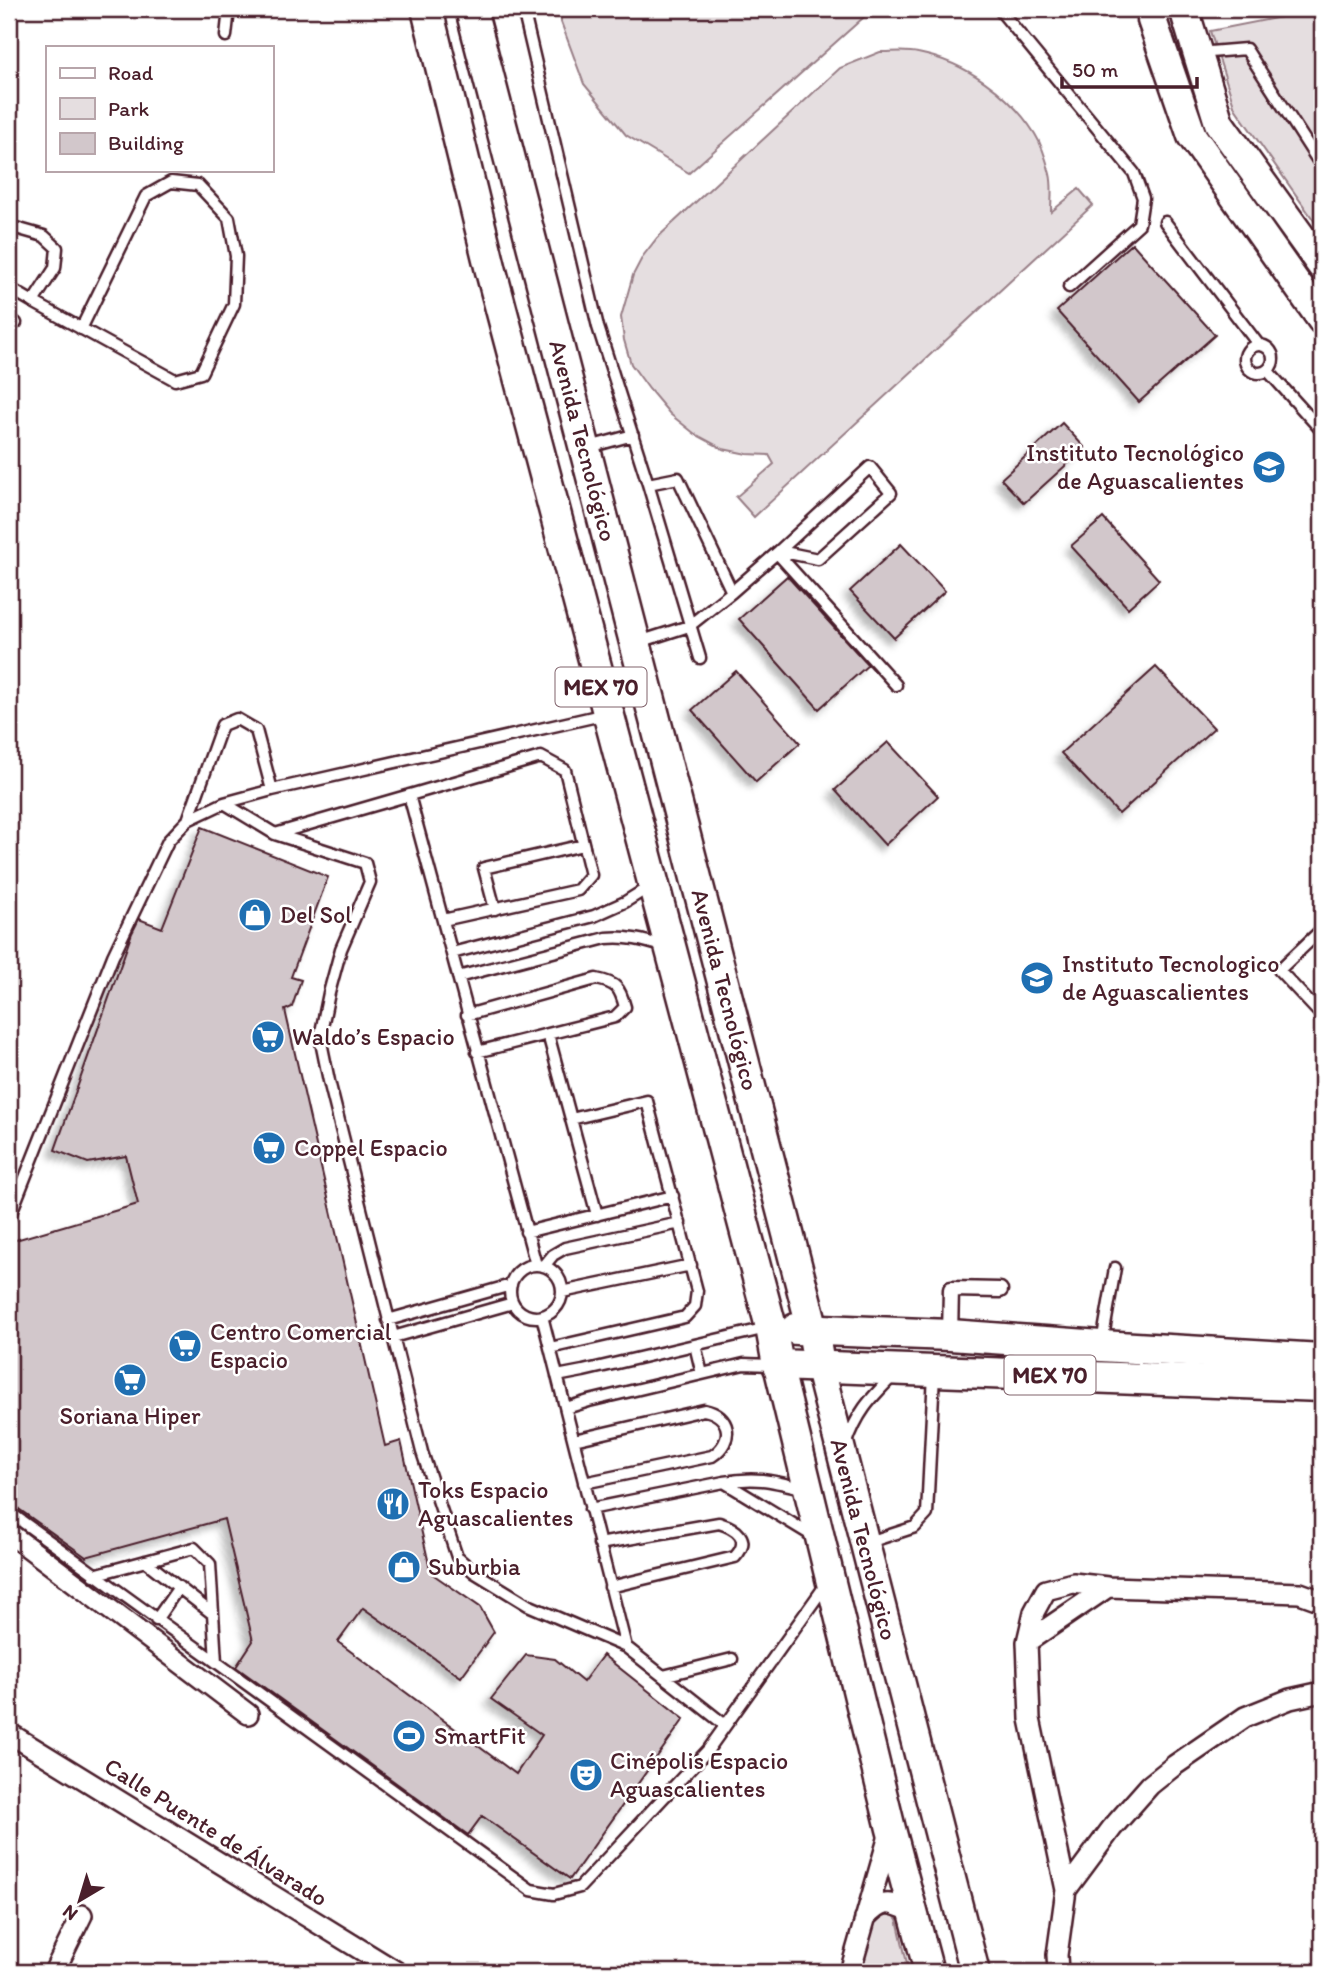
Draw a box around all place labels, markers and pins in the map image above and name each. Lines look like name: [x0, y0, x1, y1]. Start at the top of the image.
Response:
place label: Instituto Tecnológico de Aguascalientes: [1026, 438, 1244, 495]
school or university icon: Instituto Tecnológico de Aguascalientes: [1250, 448, 1288, 486]
shop icon: Del Sol: [236, 896, 274, 934]
place label: Del Sol: [280, 900, 352, 929]
place label: Instituto Tecnologico de Aguascalientes: [1062, 949, 1280, 1006]
school or university icon: Instituto Tecnologico de Aguascalientes: [1018, 959, 1056, 997]
supermarket icon: Waldo’s Espacio: [249, 1018, 287, 1056]
place label: Waldo’s Espacio: [292, 1022, 455, 1051]
supermarket icon: Coppel Espacio: [250, 1129, 288, 1167]
place label: Coppel Espacio: [294, 1133, 448, 1162]
place label: Centro Comercial Espacio: [210, 1317, 392, 1374]
supermarket icon: Centro Comercial Espacio: [166, 1327, 204, 1365]
supermarket icon: Soriana Hiper: [111, 1361, 149, 1399]
place label: Soriana Hiper: [59, 1401, 201, 1430]
place label: Toks Espacio Aguascalientes: [418, 1475, 574, 1532]
restaurant icon: Toks Espacio Aguascalientes: [374, 1485, 412, 1523]
shop icon: Suburbia: [385, 1548, 423, 1586]
place label: Suburbia: [428, 1552, 521, 1581]
sports icon: SmartFit: [390, 1717, 428, 1755]
place label: SmartFit: [434, 1721, 526, 1750]
place label: Cinépolis Espacio Aguascalientes: [610, 1746, 788, 1803]
theatre icon: Cinépolis Espacio Aguascalientes: [567, 1756, 605, 1794]

